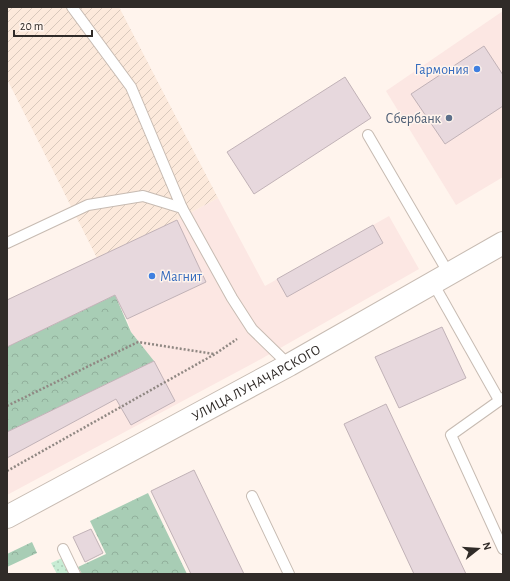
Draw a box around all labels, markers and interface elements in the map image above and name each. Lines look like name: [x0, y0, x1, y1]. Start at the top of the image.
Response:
scale bar: [14, 12, 92, 38]
text: 20 m: [20, 20, 43, 32]
place label: Гармония: [414, 63, 469, 77]
marker: Гармония: [472, 64, 482, 74]
place label: Сбербанк: [386, 112, 442, 126]
marker: Сбербанк: [444, 113, 454, 123]
place label: Магнит: [160, 270, 203, 284]
marker: Магнит: [147, 271, 157, 281]
street label: УЛИЦА ЛУНАЧАРСКОГО: [190, 343, 323, 424]
north arrow: [458, 529, 498, 569]
text: N: [481, 541, 493, 551]

